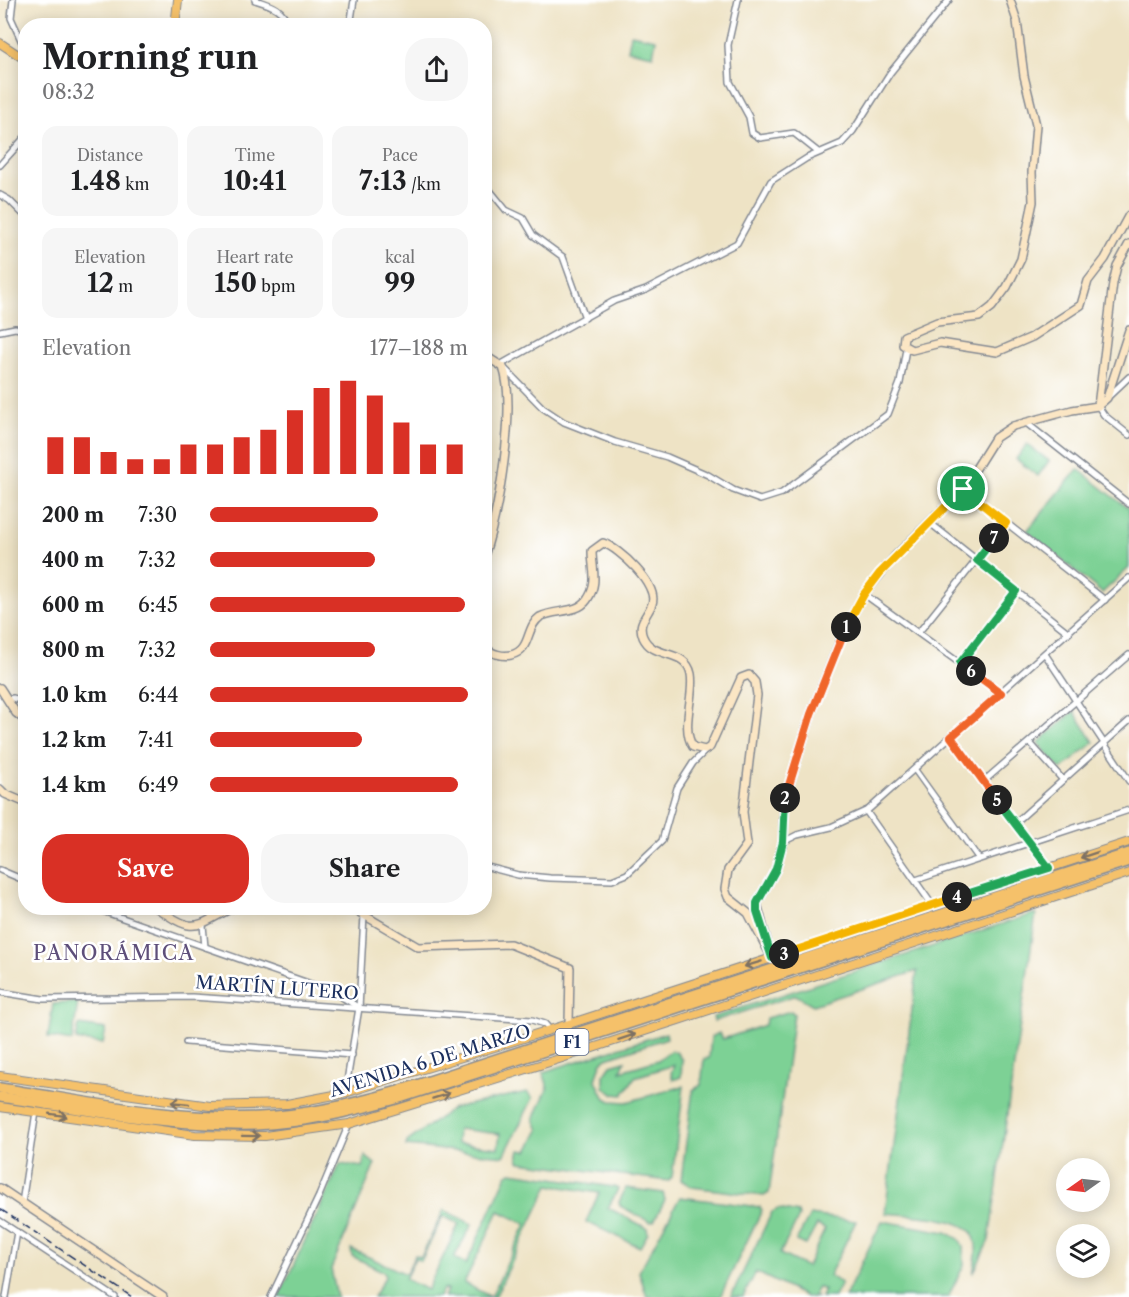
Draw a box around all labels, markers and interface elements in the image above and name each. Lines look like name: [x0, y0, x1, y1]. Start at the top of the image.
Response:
text: Morning run: [42, 37, 258, 78]
button: share: [405, 38, 468, 101]
text: 08:32: [42, 80, 95, 104]
text: Distance: [77, 145, 143, 165]
text: Time: [235, 145, 275, 165]
text: Pace: [382, 145, 418, 165]
text: 1.48: [71, 165, 121, 197]
text: 10:41: [224, 165, 286, 197]
text: 7:13: [359, 165, 407, 197]
text: km: [121, 174, 149, 194]
text: /km: [407, 174, 441, 194]
text: Elevation: [74, 247, 146, 267]
text: Heart rate: [216, 247, 294, 267]
text: kcal: [385, 247, 415, 267]
text: 12: [87, 267, 114, 299]
text: 150: [214, 267, 257, 299]
text: 99: [384, 267, 416, 299]
text: m: [114, 276, 133, 296]
text: bpm: [257, 276, 296, 296]
text: Elevation: [42, 336, 131, 360]
text: 177–188 m: [370, 336, 468, 360]
pin: [937, 463, 988, 514]
icon: arrive: [946, 472, 979, 505]
text: 200 m: [42, 503, 104, 527]
text: 7:30: [138, 503, 177, 527]
pin: 7: [979, 523, 1009, 553]
text: 7: [990, 528, 998, 548]
text: 400 m: [42, 548, 104, 572]
text: 7:32: [138, 548, 176, 572]
text: 600 m: [42, 593, 104, 617]
text: 6:45: [138, 593, 178, 617]
pin: 1: [831, 612, 861, 642]
text: 1: [842, 617, 850, 637]
text: 800 m: [42, 638, 105, 662]
text: 7:32: [138, 638, 176, 662]
pin: 6: [956, 656, 986, 686]
text: 6: [966, 661, 976, 681]
text: 1.0 km: [42, 683, 107, 707]
text: 6:44: [138, 683, 178, 707]
text: 1.2 km: [42, 728, 106, 752]
text: 7:41: [138, 728, 173, 752]
text: 1.4 km: [42, 773, 107, 797]
text: 6:49: [138, 773, 179, 797]
pin: 2: [770, 783, 800, 813]
pin: 5: [982, 785, 1012, 815]
text: 2: [780, 788, 790, 808]
text: 5: [993, 790, 1001, 810]
button: Save: [42, 834, 249, 903]
button: Share: [261, 834, 468, 903]
one-way arrow: [1080, 851, 1099, 862]
pin: 4: [942, 882, 972, 912]
text: 4: [952, 887, 962, 907]
pin: 3: [769, 939, 799, 969]
district label: PANORÁMICA: [33, 940, 195, 965]
text: 3: [779, 944, 789, 964]
one-way arrow: [744, 959, 763, 970]
street label: MARTÍN LUTERO: [195, 970, 359, 1005]
street label: AVENIDA 6 DE MARZO: [326, 1020, 533, 1102]
road number: F1: [556, 1029, 588, 1055]
one-way arrow: [617, 1030, 636, 1041]
one-way arrow: [431, 1090, 450, 1101]
one-way arrow: [171, 1097, 191, 1108]
one-way arrow: [47, 1110, 67, 1121]
one-way arrow: [241, 1130, 261, 1142]
north arrow: [1056, 1158, 1110, 1212]
map controls: [1056, 1158, 1110, 1278]
button: layers: [1056, 1224, 1110, 1278]

